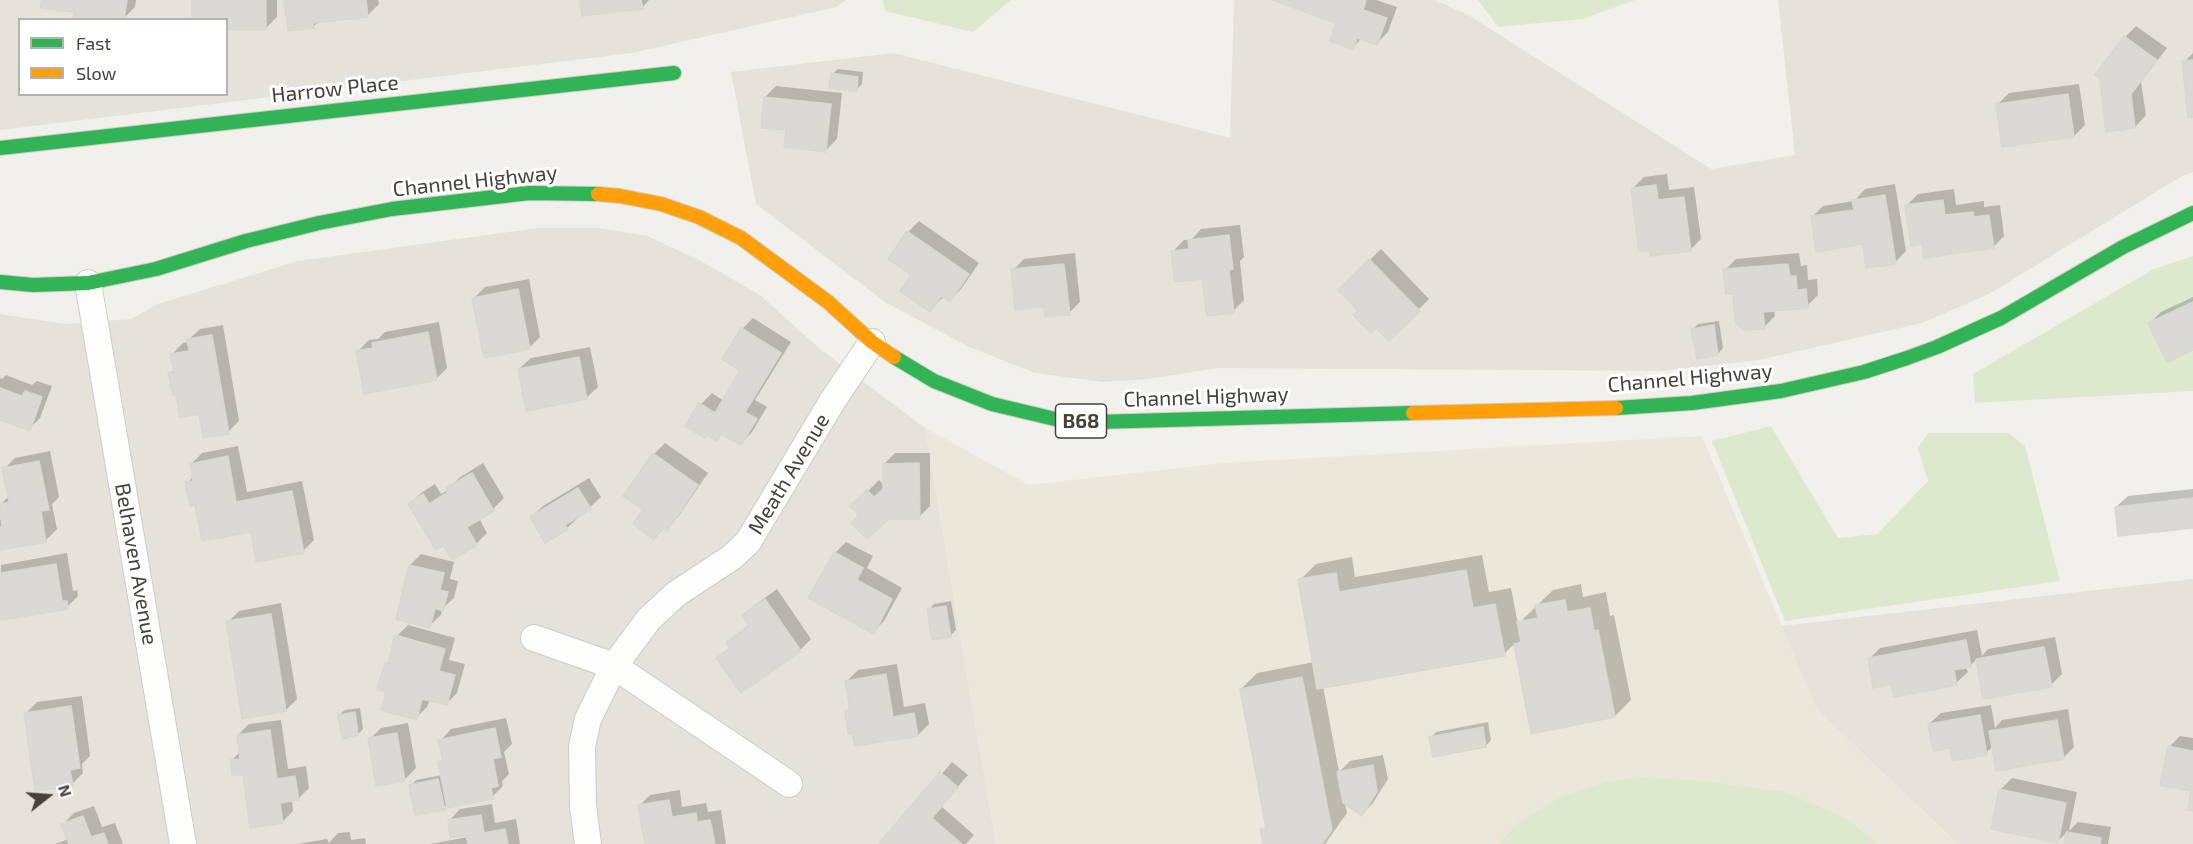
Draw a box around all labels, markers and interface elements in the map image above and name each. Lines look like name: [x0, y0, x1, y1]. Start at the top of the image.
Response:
legend: [18, 18, 228, 96]
text: Fast: [76, 32, 111, 54]
text: Slow: [76, 62, 116, 84]
street label: Harrow Place: [270, 70, 400, 108]
street label: Channel Highway: [391, 160, 559, 202]
street label: Channel Highway: [1607, 358, 1773, 398]
street label: Channel Highway: [1123, 382, 1289, 412]
road number: B68: [1056, 404, 1106, 438]
street label: Meath Avenue: [743, 409, 835, 539]
street label: Belhaven Avenue: [109, 481, 163, 647]
north arrow: [18, 766, 78, 826]
text: N: [55, 782, 76, 799]

